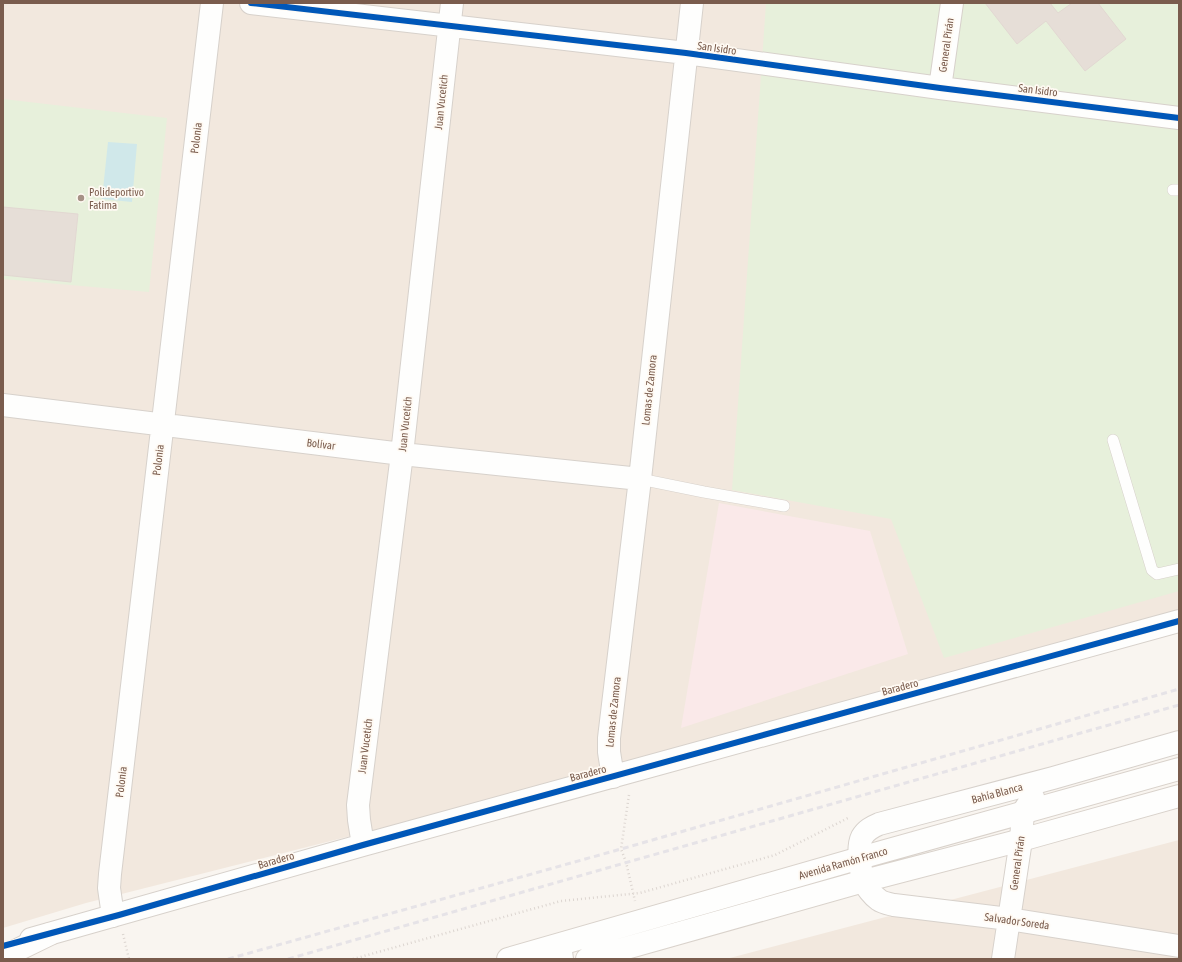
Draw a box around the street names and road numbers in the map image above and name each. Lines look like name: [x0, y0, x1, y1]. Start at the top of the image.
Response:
street label: General Pirán: [936, 17, 956, 73]
street label: San Isidro: [697, 39, 737, 57]
street label: Juan Vucetich: [432, 74, 450, 130]
street label: San Isidro: [1018, 82, 1058, 98]
street label: Polonia: [188, 122, 204, 154]
street label: Lomas de Zamora: [639, 354, 659, 426]
street label: Juan Vucetich: [396, 396, 414, 452]
street label: Bolívar: [306, 436, 337, 452]
street label: Polonia: [150, 444, 166, 476]
street label: Lomas de Zamora: [603, 676, 623, 748]
street label: Baradero: [881, 676, 919, 698]
street label: Juan Vucetich: [356, 718, 374, 774]
street label: Baradero: [569, 762, 607, 784]
street label: Polonia: [113, 766, 129, 798]
street label: Bahía Blanca: [970, 780, 1024, 806]
street label: General Pirán: [1007, 835, 1027, 891]
street label: Avenida Ramón Franco: [797, 845, 889, 881]
street label: Baradero: [257, 849, 295, 871]
street label: Salvador Soreda: [984, 910, 1050, 932]

